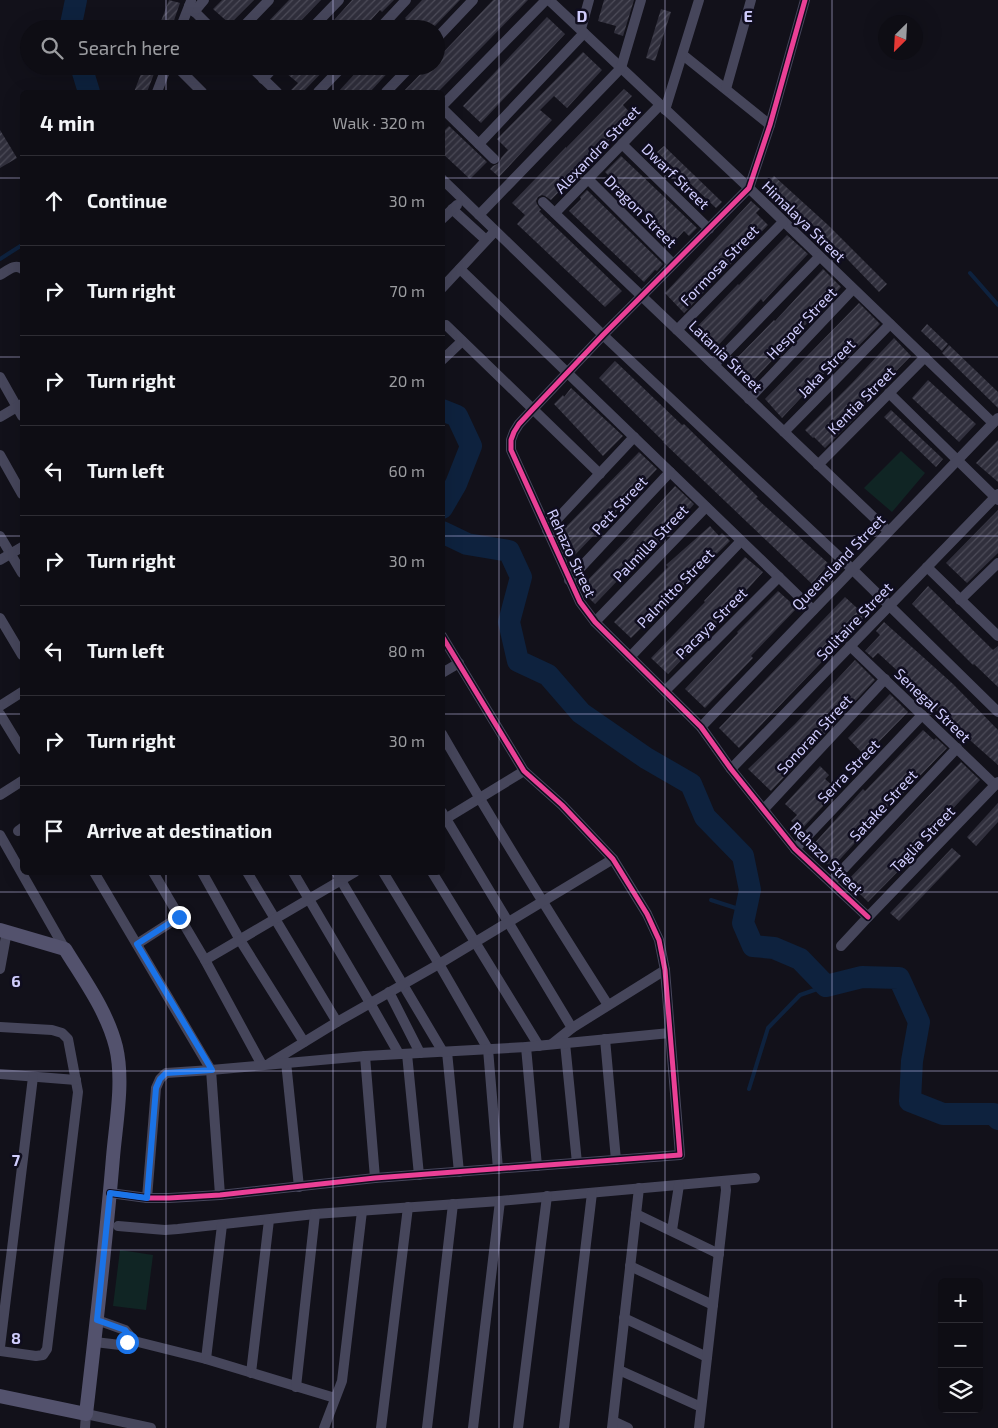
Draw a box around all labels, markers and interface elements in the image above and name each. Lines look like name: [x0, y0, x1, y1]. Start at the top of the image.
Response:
text: D: [577, 6, 588, 25]
text: E: [743, 6, 753, 25]
north arrow: [878, 15, 923, 60]
search box: [20, 20, 445, 75]
icon: search: [38, 34, 66, 62]
text: Search here: [78, 36, 180, 59]
street label: Alexandra Street: [551, 101, 643, 196]
text: 4 min: [40, 110, 95, 135]
text: Walk · 320 m: [332, 113, 425, 132]
street label: Dwarf Street: [638, 139, 714, 213]
street label: Dragon Street: [601, 171, 681, 251]
street label: Himalaya Street: [759, 177, 850, 266]
icon: ahead: [40, 187, 68, 215]
text: Continue: [87, 189, 167, 212]
text: 30 m: [389, 191, 425, 210]
street label: Formosa Street: [676, 221, 762, 309]
icon: right: [40, 277, 68, 305]
text: Turn right: [87, 279, 175, 302]
text: 70 m: [390, 281, 425, 300]
street label: Hesper Street: [762, 283, 840, 363]
street label: Latania Street: [685, 316, 767, 396]
street label: Jaka Street: [794, 335, 858, 401]
street label: Kentia Street: [823, 362, 899, 438]
icon: right: [40, 367, 68, 395]
text: Turn right: [87, 369, 175, 392]
text: 20 m: [389, 371, 425, 390]
icon: left: [40, 457, 68, 485]
text: Turn left: [87, 459, 164, 482]
text: 60 m: [389, 461, 425, 480]
street label: Pett Street: [587, 472, 651, 538]
street label: Palmilla Street: [609, 500, 692, 585]
street label: Rehazo Street: [544, 506, 600, 600]
street label: Queensland Street: [788, 510, 889, 614]
street label: Palmitto Street: [633, 544, 718, 631]
icon: right: [40, 547, 68, 575]
text: Turn right: [87, 549, 175, 572]
text: 30 m: [389, 551, 425, 570]
street label: Solitaire Street: [812, 578, 896, 664]
street label: Pacaya Street: [671, 583, 751, 663]
icon: left: [40, 637, 68, 665]
text: Turn left: [87, 639, 164, 662]
text: 80 m: [388, 641, 425, 660]
street label: Senegal Street: [891, 664, 975, 746]
street label: Sonoran Street: [773, 690, 856, 777]
icon: right: [40, 727, 68, 755]
text: Turn right: [87, 729, 175, 752]
text: 30 m: [389, 731, 425, 750]
street label: Serra Street: [813, 735, 883, 807]
street label: Satake Street: [845, 765, 921, 844]
street label: Taglia Street: [886, 802, 958, 876]
icon: arrive: [40, 817, 68, 845]
street label: Rehazo Street: [787, 818, 867, 898]
text: Arrive at destination: [87, 819, 272, 842]
route end: [168, 906, 191, 929]
text: 6: [11, 971, 21, 990]
text: 7: [12, 1150, 21, 1169]
map controls: [938, 1278, 983, 1413]
button: +: [938, 1278, 983, 1323]
button: −: [938, 1323, 983, 1368]
text: 8: [11, 1328, 21, 1347]
route start: [116, 1331, 139, 1354]
button: layers: [938, 1368, 983, 1413]

